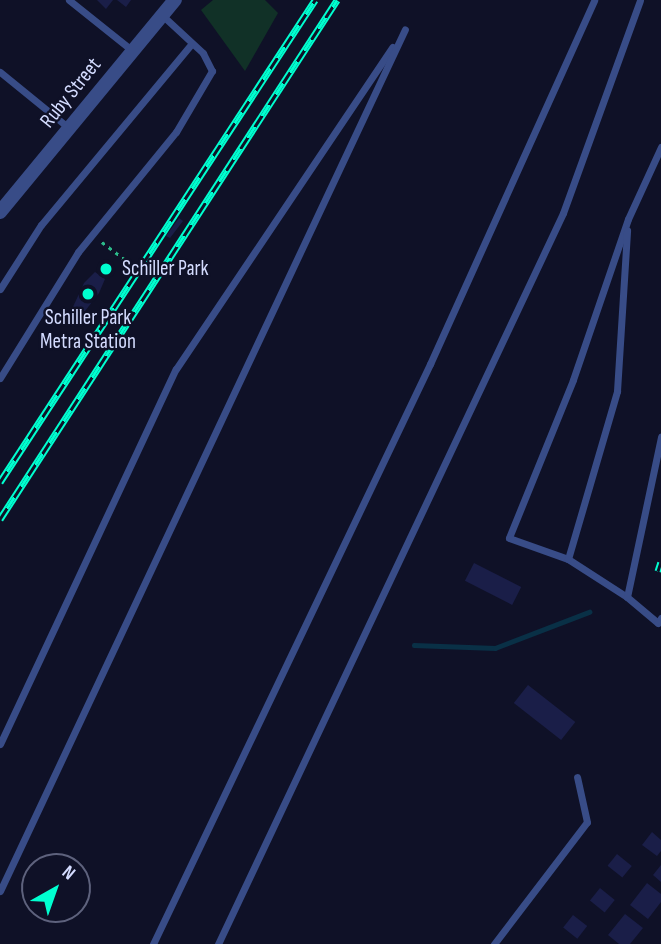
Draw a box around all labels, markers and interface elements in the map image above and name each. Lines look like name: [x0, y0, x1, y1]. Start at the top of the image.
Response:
street label: Ruby Street: [35, 53, 107, 133]
place label: Schiller Park: [122, 256, 209, 282]
marker: Schiller Park: [96, 259, 116, 279]
marker: Schiller Park Metra Station: [80, 286, 96, 302]
place label: Schiller Park Metra Station: [40, 305, 136, 355]
north arrow: [21, 853, 91, 923]
text: N: [57, 861, 80, 885]

